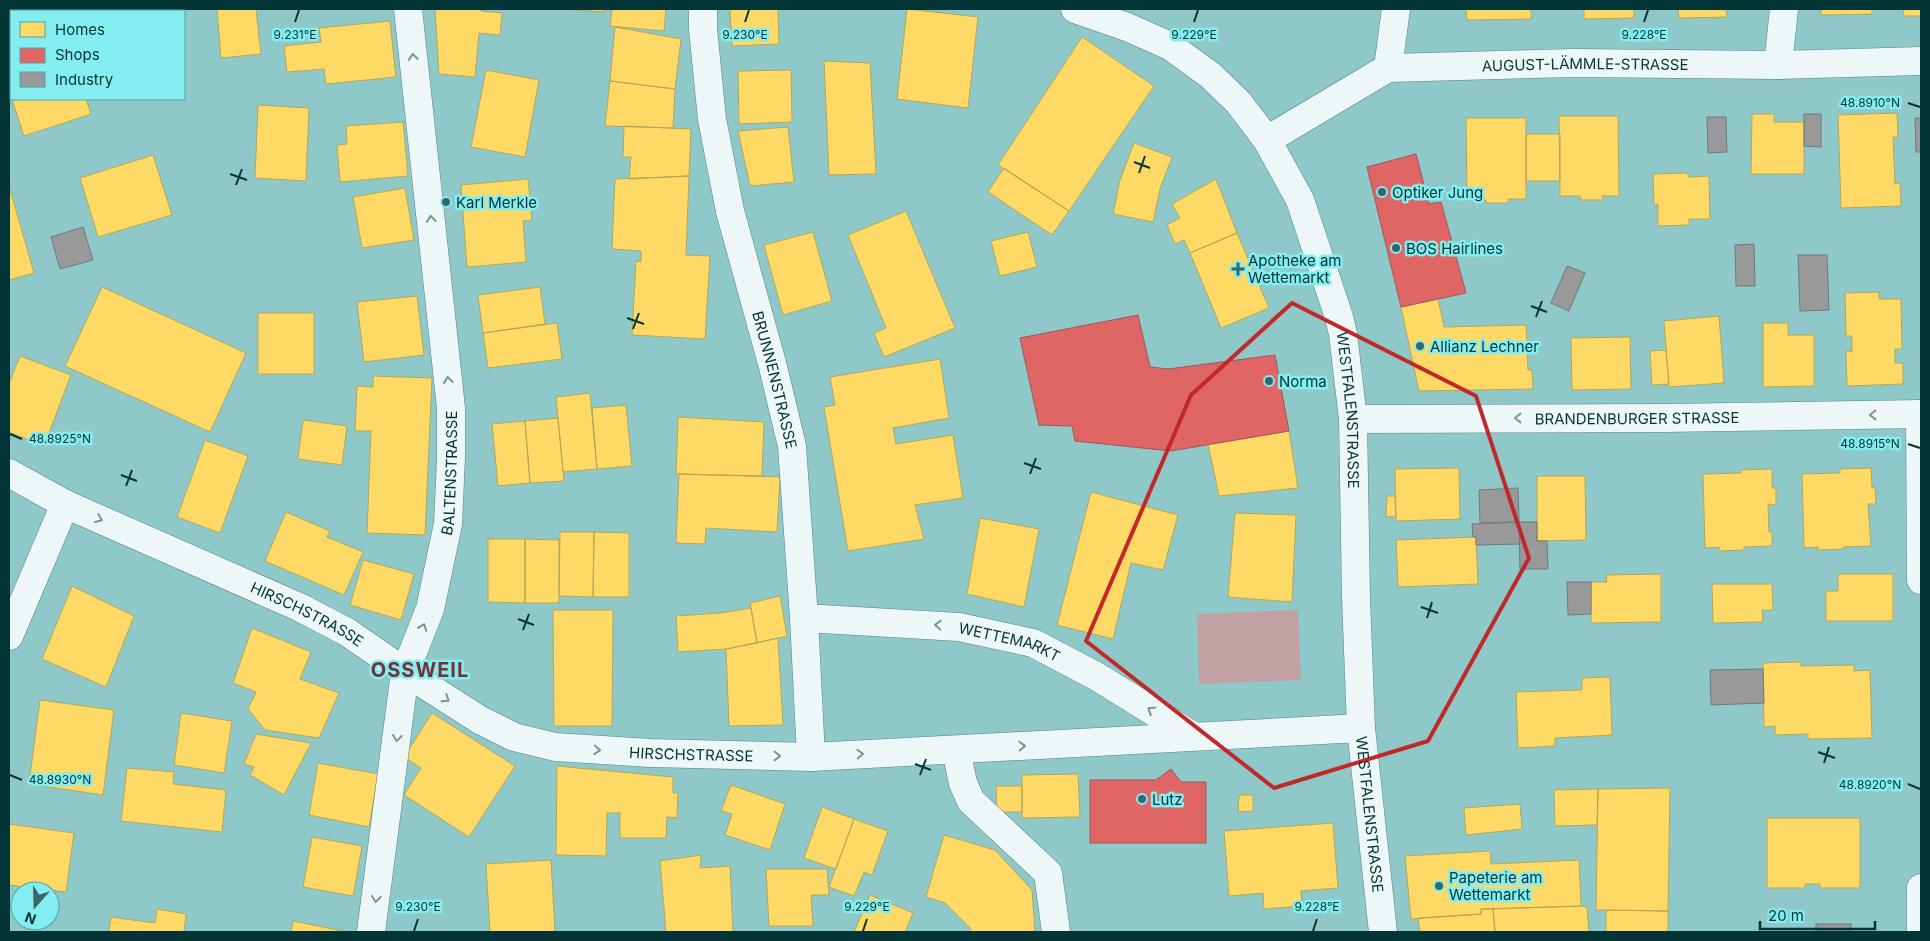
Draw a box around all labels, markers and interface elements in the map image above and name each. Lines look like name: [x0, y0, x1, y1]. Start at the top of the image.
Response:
legend: [10, 10, 185, 100]
text: Homes: [55, 20, 105, 39]
text: 9.231°E: [274, 27, 316, 42]
text: 9.230°E: [722, 27, 768, 42]
text: 9.229°E: [1171, 27, 1217, 42]
text: 9.228°E: [1621, 27, 1667, 42]
text: Shops: [55, 45, 100, 64]
one-way arrow: [408, 53, 419, 61]
street label: AUGUST-LÄMMLE-STRASSE: [1482, 53, 1689, 75]
text: Industry: [55, 70, 114, 89]
text: 48.8910°N: [1840, 95, 1900, 110]
place label: Optiker Jung: [1392, 183, 1483, 202]
marker: Optiker Jung: [1376, 186, 1388, 198]
place label: Karl Merkle: [456, 193, 537, 212]
marker: Karl Merkle: [440, 196, 452, 208]
one-way arrow: [426, 215, 437, 223]
place label: BOS Hairlines: [1406, 239, 1503, 258]
marker: BOS Hairlines: [1390, 242, 1402, 254]
place label: Apotheke am Wettemarkt: [1248, 251, 1341, 287]
marker: Apotheke am Wettemarkt: [1232, 263, 1244, 275]
street label: BRUNNENSTRASSE: [749, 309, 802, 451]
street label: WESTFALENSTRASSE: [1333, 331, 1364, 489]
place label: Allianz Lechner: [1430, 337, 1539, 356]
marker: Allianz Lechner: [1414, 340, 1426, 352]
place label: Norma: [1279, 372, 1327, 391]
marker: Norma: [1263, 375, 1275, 387]
one-way arrow: [443, 376, 454, 384]
street label: BRANDENBURGER STRASSE: [1535, 407, 1739, 428]
one-way arrow: [1868, 409, 1876, 420]
street label: BALTENSTRASSE: [436, 411, 461, 537]
one-way arrow: [1513, 413, 1521, 423]
text: 48.8925°N: [29, 431, 91, 446]
text: 48.8915°N: [1840, 436, 1900, 451]
one-way arrow: [94, 512, 103, 523]
street label: HIRSCHSTRASSE: [248, 577, 367, 650]
street label: WETTEMARKT: [957, 618, 1064, 665]
one-way arrow: [934, 620, 942, 631]
one-way arrow: [417, 623, 427, 632]
district label: OSSWEIL: [371, 658, 469, 682]
one-way arrow: [441, 692, 450, 702]
one-way arrow: [1148, 707, 1157, 717]
one-way arrow: [392, 734, 402, 742]
street label: WESTFALENSTRASSE: [1352, 735, 1388, 894]
one-way arrow: [1018, 741, 1026, 752]
street label: HIRSCHSTRASSE: [629, 742, 754, 765]
one-way arrow: [594, 744, 602, 755]
one-way arrow: [856, 749, 864, 760]
one-way arrow: [774, 751, 781, 761]
text: 48.8930°N: [29, 772, 91, 787]
text: 48.8920°N: [1839, 777, 1901, 792]
place label: Lutz: [1152, 790, 1183, 809]
marker: Lutz: [1136, 793, 1148, 805]
place label: Papeterie am Wettemarkt: [1449, 868, 1542, 904]
marker: Papeterie am Wettemarkt: [1433, 880, 1445, 892]
north arrow: [10, 881, 60, 931]
one-way arrow: [371, 895, 381, 904]
scale bar: [1760, 898, 1875, 930]
text: 9.230°E: [395, 899, 441, 914]
text: 9.229°E: [844, 899, 890, 914]
text: 9.228°E: [1294, 899, 1340, 914]
text: 20 m: [1768, 906, 1804, 925]
text: N: [22, 909, 38, 928]

